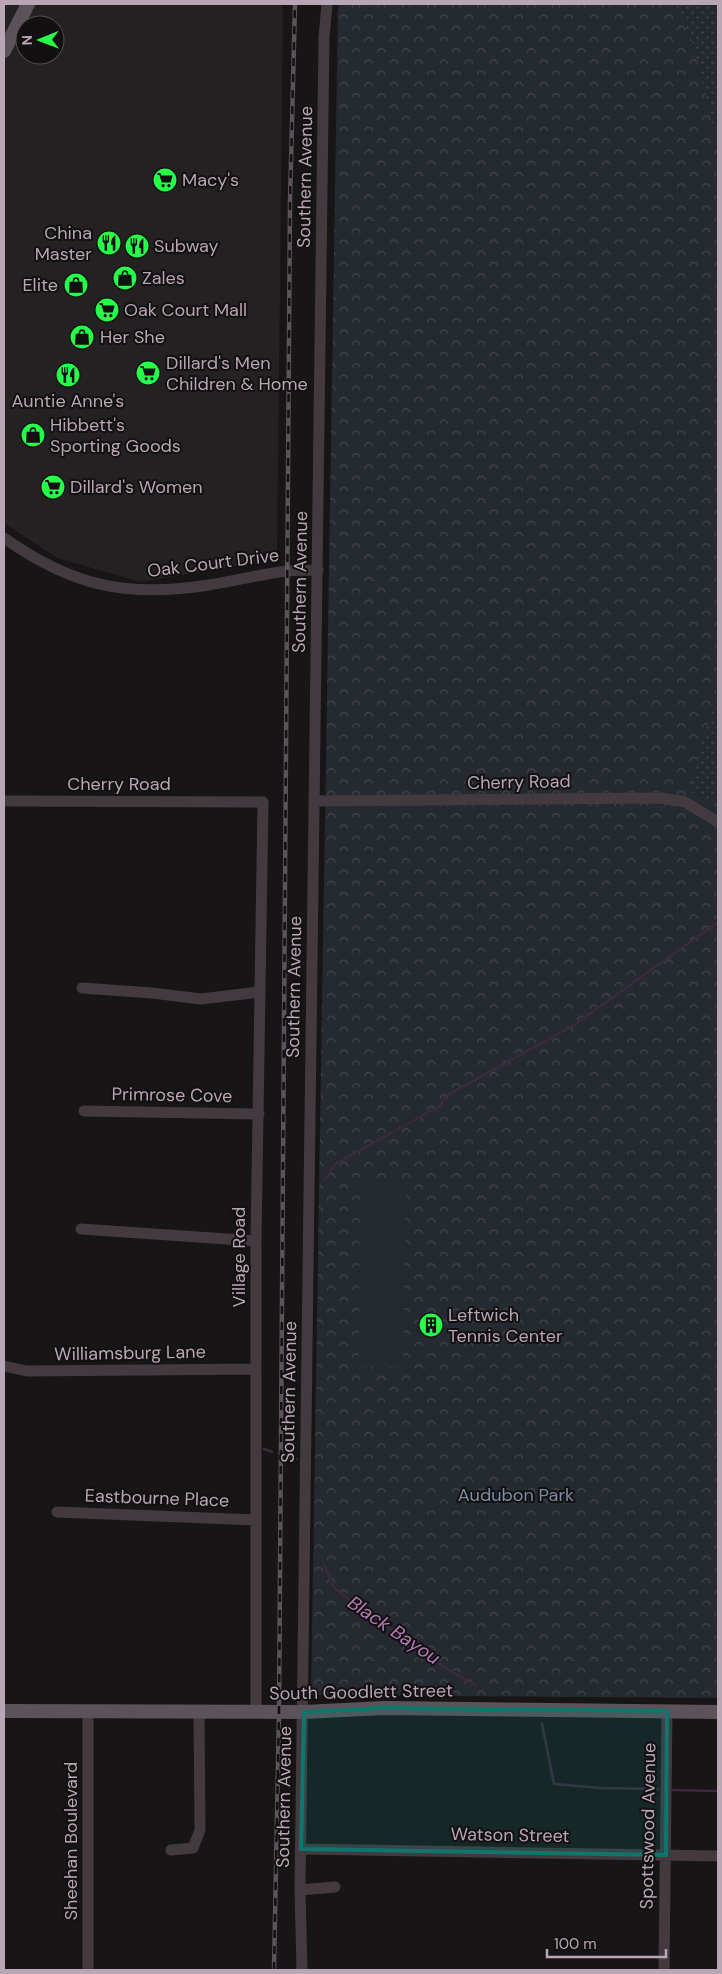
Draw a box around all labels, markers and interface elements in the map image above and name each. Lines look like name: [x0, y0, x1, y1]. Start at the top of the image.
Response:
north arrow: [15, 15, 65, 65]
text: N: [18, 35, 36, 45]
street label: Southern Avenue: [292, 106, 318, 248]
supermarket icon: Macy's: [152, 167, 178, 193]
place label: Macy's: [182, 168, 239, 192]
place label: China Master: [35, 221, 92, 266]
restaurant icon: China Master: [96, 230, 122, 256]
restaurant icon: Subway: [124, 233, 150, 259]
place label: Subway: [154, 234, 219, 258]
shop icon: Zales: [112, 265, 138, 291]
place label: Zales: [142, 266, 185, 290]
shop icon: Elite: [63, 272, 89, 298]
place label: Elite: [22, 273, 58, 297]
supermarket icon: Oak Court Mall: [94, 297, 120, 323]
place label: Oak Court Mall: [124, 298, 247, 322]
shop icon: Her She: [69, 324, 95, 350]
place label: Her She: [100, 325, 165, 349]
place label: Dillard's Men Children & Home: [166, 351, 308, 396]
supermarket icon: Dillard's Men Children & Home: [135, 360, 161, 386]
restaurant icon: Auntie Anne's: [55, 362, 81, 388]
place label: Auntie Anne's: [12, 389, 124, 413]
place label: Hibbett's Sporting Goods: [50, 413, 181, 458]
shop icon: Hibbett's Sporting Goods: [20, 422, 46, 448]
supermarket icon: Dillard's Women: [40, 474, 66, 500]
place label: Dillard's Women: [70, 475, 203, 499]
street label: Southern Avenue: [287, 511, 313, 653]
street label: Oak Court Drive: [146, 543, 280, 583]
street label: Cherry Road: [467, 769, 571, 795]
street label: Cherry Road: [67, 772, 171, 796]
street label: Southern Avenue: [281, 916, 307, 1058]
street label: Primrose Cove: [111, 1082, 233, 1108]
street label: Village Road: [227, 1207, 251, 1307]
place label: Leftwich Tennis Center: [448, 1303, 563, 1348]
building icon: Leftwich Tennis Center: [418, 1312, 444, 1338]
street label: Southern Avenue: [276, 1321, 302, 1463]
street label: Williamsburg Lane: [54, 1340, 206, 1366]
street label: Eastbourne Place: [84, 1483, 230, 1513]
park label: Audubon Park: [458, 1483, 574, 1507]
water label: Black Bayou: [343, 1590, 445, 1670]
street label: South Goodlett Street: [269, 1678, 453, 1706]
street label: Southern Avenue: [271, 1726, 297, 1868]
street label: Spottswood Avenue: [635, 1742, 661, 1910]
street label: Sheehan Boulevard: [59, 1762, 83, 1920]
street label: Watson Street: [450, 1822, 570, 1848]
scale bar: [547, 1926, 666, 1958]
text: 100 m: [554, 1934, 597, 1954]

